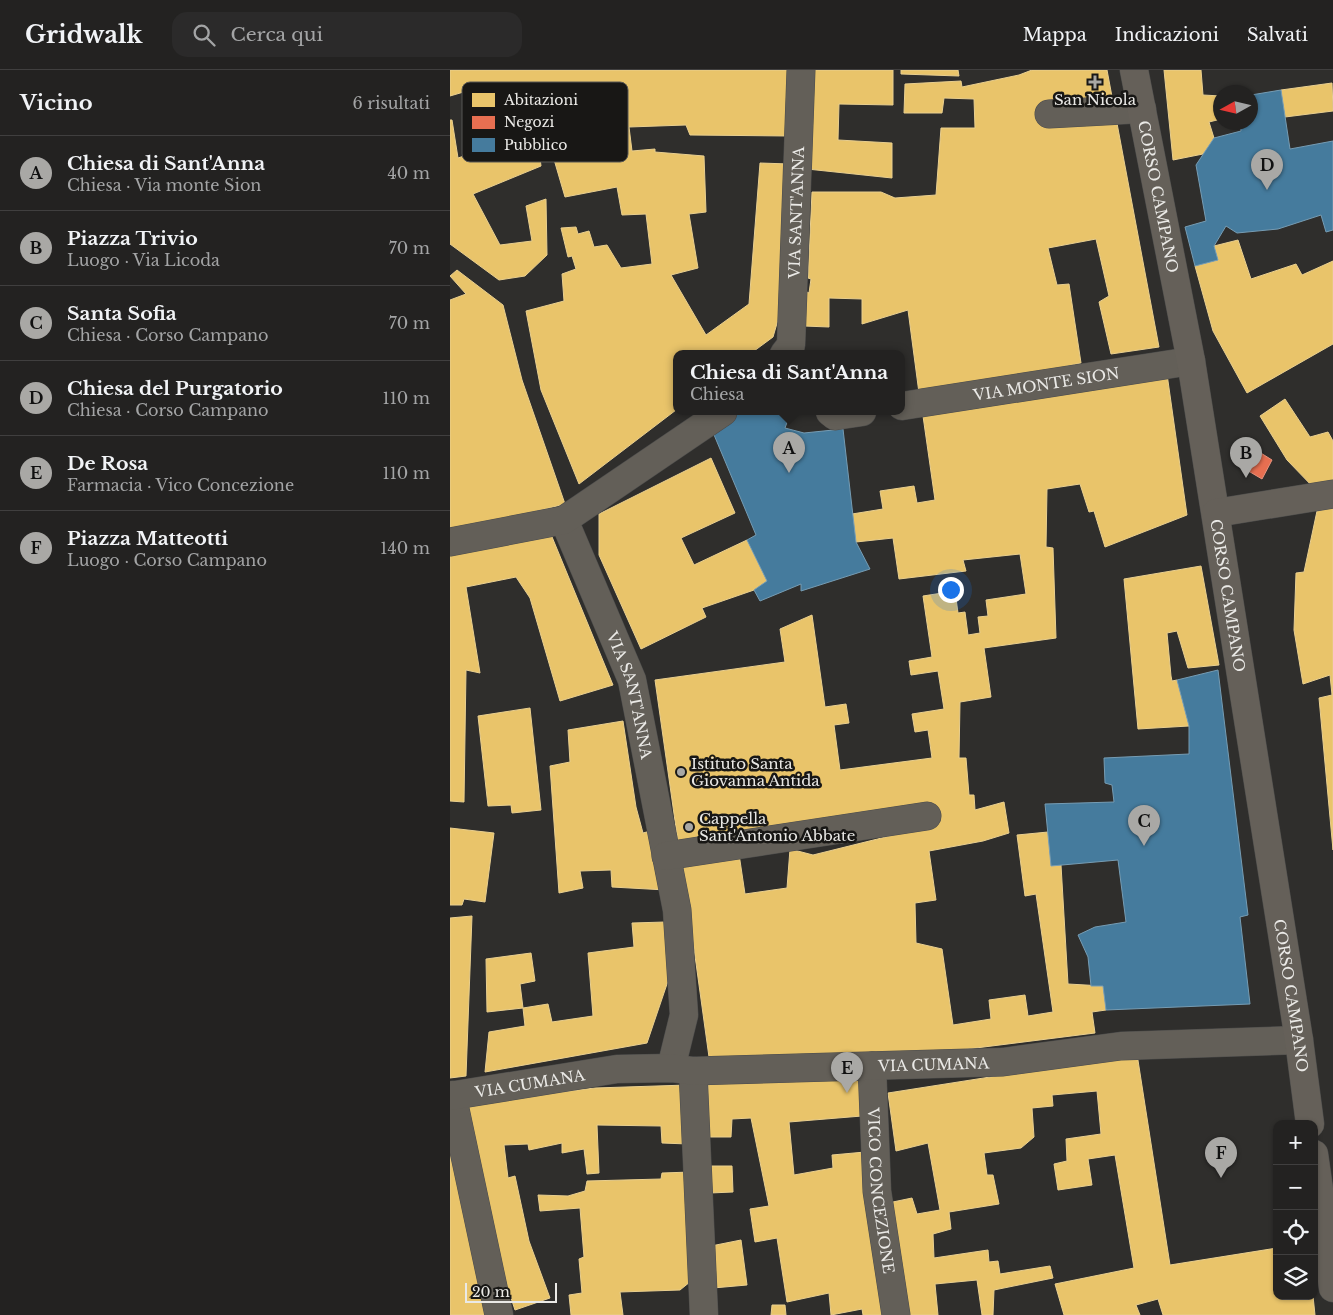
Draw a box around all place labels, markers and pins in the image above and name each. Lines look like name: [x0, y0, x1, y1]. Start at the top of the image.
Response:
marker: San Nicola: [1089, 76, 1101, 88]
place label: San Nicola: [1054, 90, 1137, 109]
pin: D: [1251, 149, 1283, 190]
pin: A: [773, 432, 805, 473]
pin: B: [1230, 437, 1262, 478]
place label: Istituto Santa Giovanna Antida: [691, 754, 820, 790]
marker: Istituto Santa Giovanna Antida: [675, 766, 687, 778]
pin: C: [1128, 805, 1160, 846]
place label: Cappella Sant'Antonio Abbate: [699, 809, 855, 845]
marker: Cappella Sant'Antonio Abbate: [683, 821, 695, 833]
pin: E: [831, 1052, 863, 1093]
pin: F: [1205, 1137, 1237, 1178]

